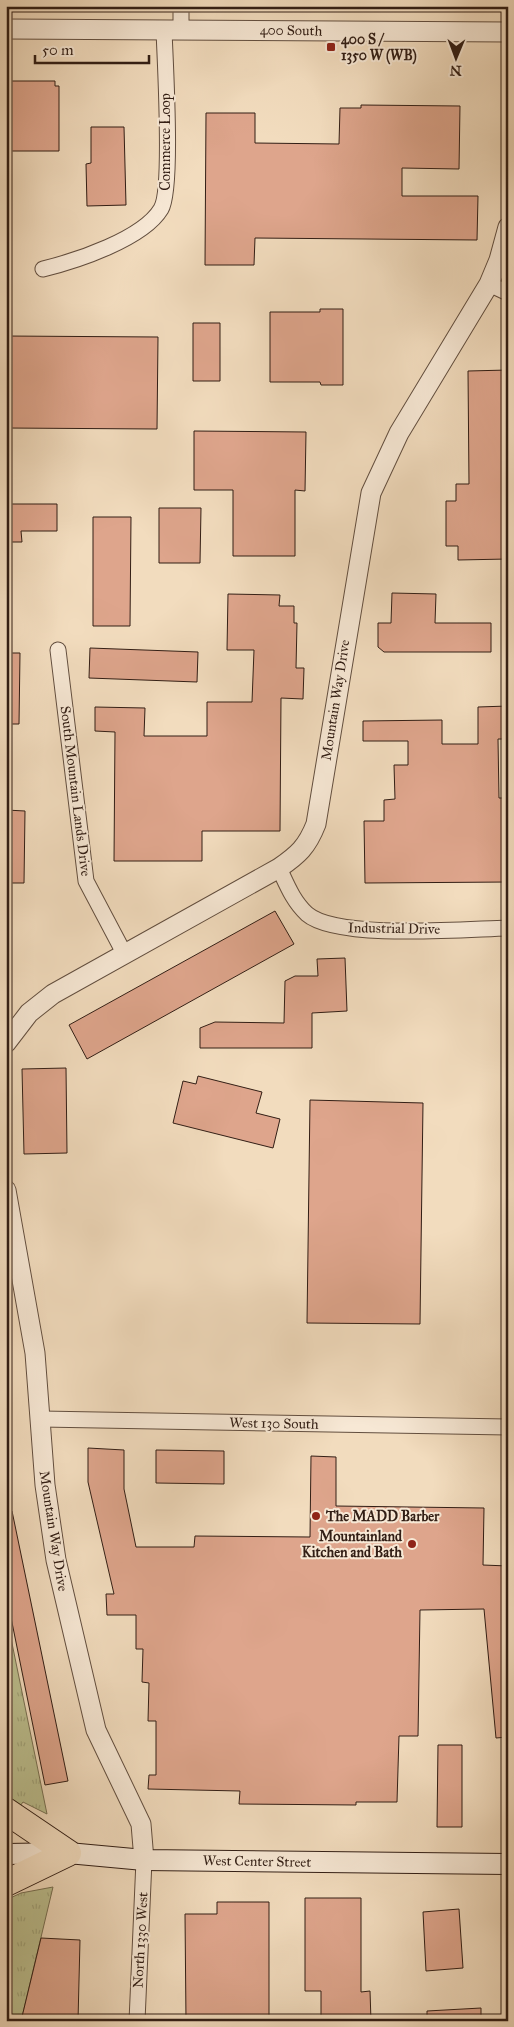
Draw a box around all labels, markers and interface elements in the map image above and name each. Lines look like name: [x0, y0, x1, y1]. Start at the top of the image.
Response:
street label: 400 South: [260, 21, 323, 40]
place label: 400 S / 1350 W (WB): [341, 31, 417, 65]
scale bar: [35, 32, 149, 64]
north arrow: [432, 32, 482, 82]
text: 50 m: [42, 41, 74, 59]
marker: 400 S / 1350 W (WB): [325, 41, 337, 53]
text: N: [450, 62, 462, 79]
street label: Commerce Loop: [157, 93, 174, 191]
street label: Mountain Way Drive: [318, 638, 353, 762]
street label: South Mountain Lands Drive: [57, 705, 94, 877]
street label: Industrial Drive: [348, 919, 440, 938]
street label: West 130 South: [229, 1414, 319, 1433]
street label: Mountain Way Drive: [36, 1469, 71, 1593]
place label: The MADD Barber: [325, 1508, 440, 1525]
marker: The MADD Barber: [310, 1510, 322, 1522]
place label: Mountainland Kitchen and Bath: [302, 1528, 403, 1561]
marker: Mountainland Kitchen and Bath: [406, 1538, 418, 1550]
street label: West Center Street: [203, 1852, 311, 1871]
street label: North 1330 West: [129, 1891, 152, 1989]

